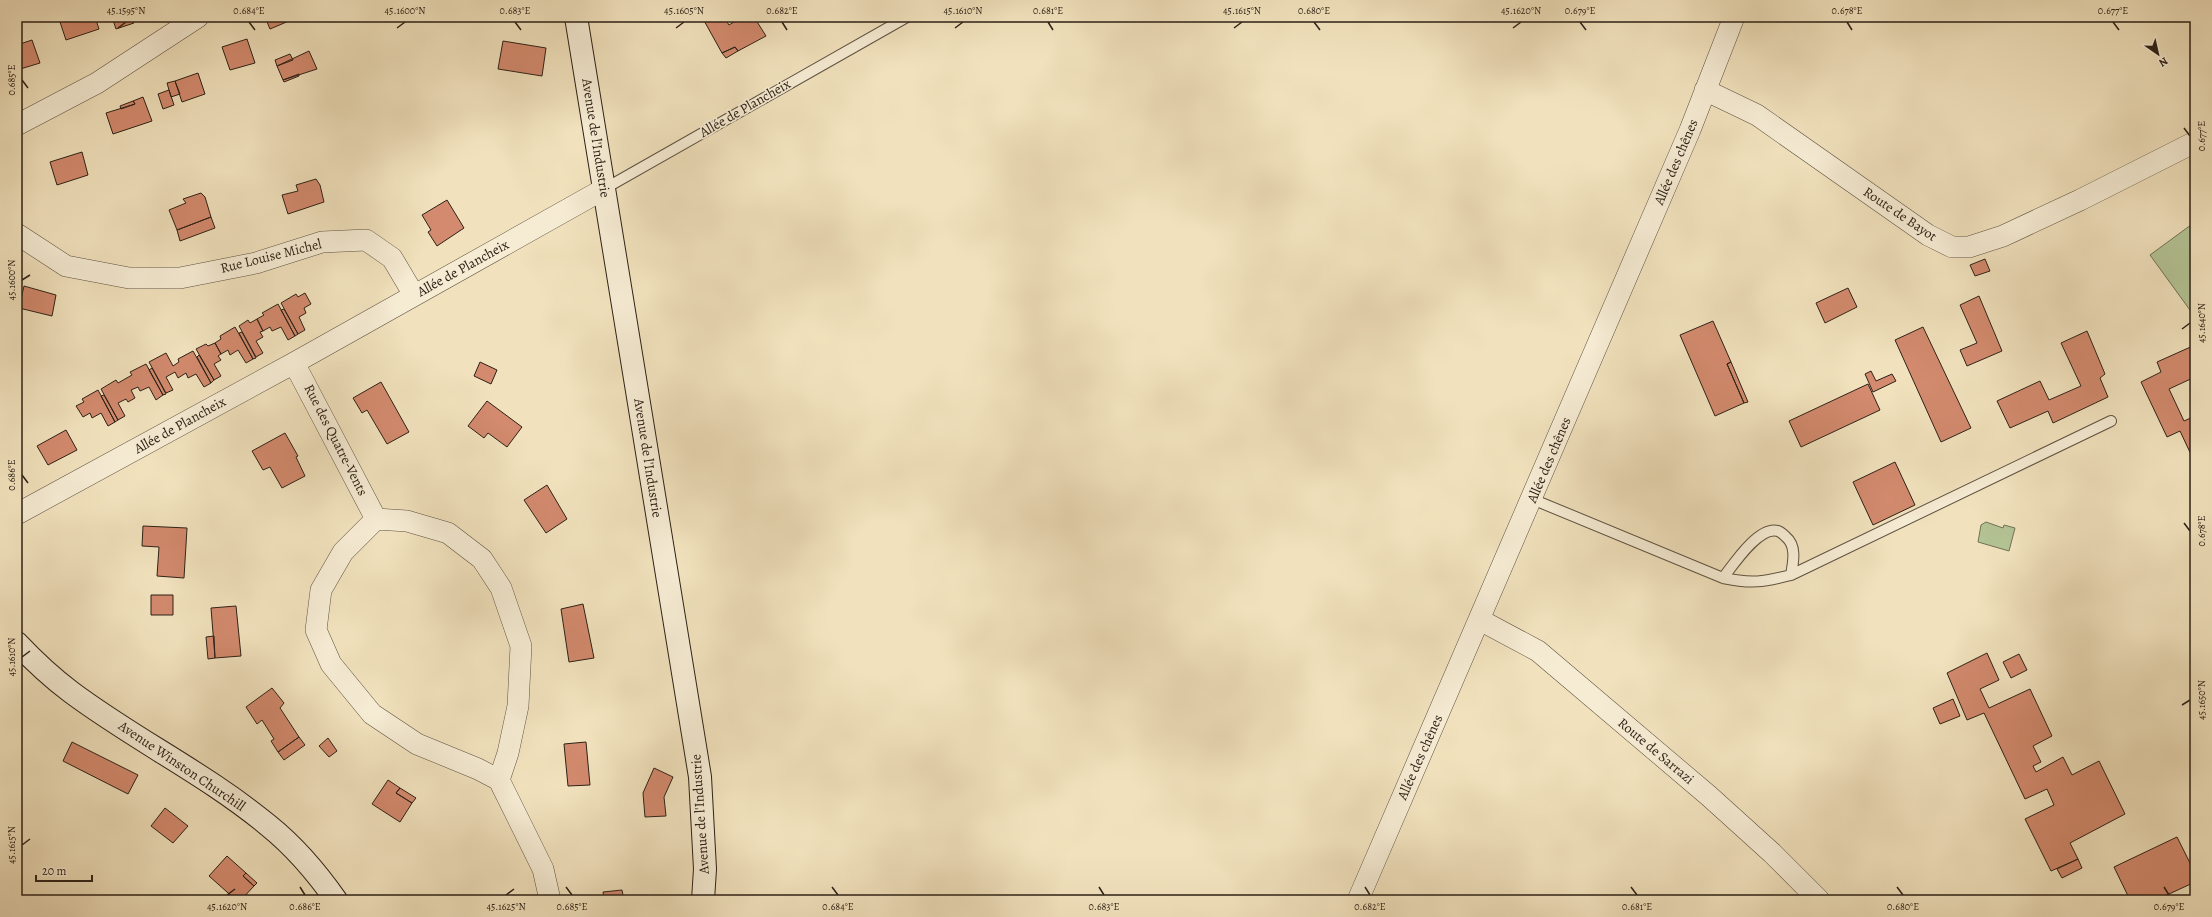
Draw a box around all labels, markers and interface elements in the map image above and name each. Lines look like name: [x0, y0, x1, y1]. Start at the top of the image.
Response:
text: 45.1595°N: [107, 4, 145, 17]
text: 0.684°E: [233, 4, 265, 17]
text: 45.1600°N: [385, 4, 425, 17]
text: 0.683°E: [500, 4, 531, 17]
text: 45.1605°N: [664, 4, 704, 17]
text: 0.682°E: [766, 4, 798, 17]
text: 45.1610°N: [944, 4, 982, 17]
text: 0.681°E: [1033, 4, 1063, 17]
text: 45.1615°N: [1223, 4, 1261, 17]
text: 0.680°E: [1298, 4, 1330, 17]
text: 45.1620°N: [1501, 4, 1541, 17]
text: 0.679°E: [1565, 4, 1595, 17]
text: 0.678°E: [1832, 4, 1863, 17]
text: 0.677°E: [2098, 4, 2128, 17]
north arrow: [2138, 34, 2178, 74]
text: N: [2156, 53, 2171, 70]
text: 0.685°E: [5, 64, 18, 96]
street label: Allée de Plancheix: [695, 74, 794, 142]
street label: Avenue de l'Industrie: [577, 76, 615, 199]
street label: Allée des chênes: [1649, 116, 1703, 209]
text: 0.677°E: [2195, 121, 2208, 151]
street label: Route de Bayot: [1859, 182, 1941, 246]
street label: Rue Louise Michel: [218, 234, 324, 278]
street label: Allée de Plancheix: [413, 235, 513, 302]
text: 45.1600°N: [5, 260, 18, 300]
text: 45.1640°N: [2195, 303, 2208, 343]
street label: Rue des Quatre-Vents: [300, 381, 372, 499]
street label: Allée de Plancheix: [130, 392, 230, 459]
street label: Avenue de l'Industrie: [629, 396, 667, 519]
street label: Allée des chênes: [1522, 414, 1576, 507]
text: 0.686°E: [5, 459, 18, 491]
text: 0.678°E: [2195, 515, 2208, 546]
text: 45.1610°N: [5, 638, 18, 676]
text: 45.1650°N: [2195, 680, 2208, 720]
street label: Allée des chênes: [1392, 711, 1447, 804]
street label: Route de Sarrazi: [1614, 713, 1698, 789]
street label: Avenue Winston Churchill: [114, 716, 250, 816]
street label: Avenue de l'Industrie: [686, 753, 714, 876]
text: 45.1615°N: [5, 826, 18, 864]
scale bar: [36, 857, 92, 883]
text: 20 m: [42, 863, 66, 879]
text: 45.1620°N: [207, 900, 247, 913]
text: 0.686°E: [289, 900, 321, 913]
text: 45.1625°N: [486, 900, 526, 913]
text: 0.685°E: [556, 900, 588, 913]
text: 0.684°E: [822, 900, 854, 913]
text: 0.683°E: [1089, 900, 1120, 913]
text: 0.682°E: [1354, 900, 1386, 913]
text: 0.681°E: [1622, 900, 1652, 913]
text: 0.680°E: [1887, 900, 1919, 913]
text: 0.679°E: [2154, 900, 2184, 913]

